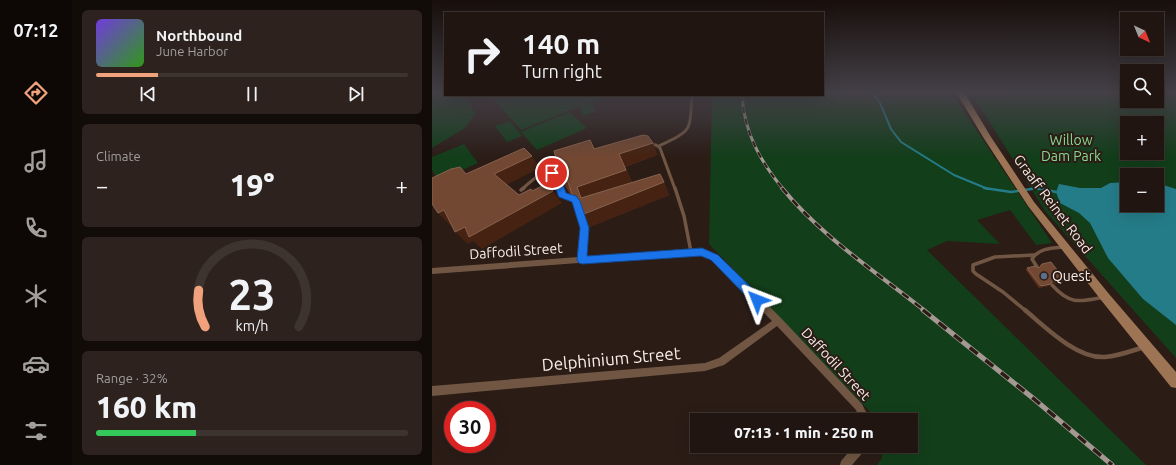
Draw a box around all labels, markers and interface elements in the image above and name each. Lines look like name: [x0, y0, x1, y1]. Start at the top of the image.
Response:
north arrow: [1120, 12, 1164, 56]
map controls: [1120, 12, 1164, 212]
text: 07:12: [13, 20, 59, 40]
text: Northbound: [156, 27, 242, 44]
icon: right: [456, 28, 508, 80]
text: 140 m: [522, 28, 600, 59]
text: June Harbor: [156, 44, 228, 58]
text: Turn right: [522, 61, 602, 81]
button: search: [1120, 64, 1164, 108]
icon: directions: [22, 79, 50, 107]
icon: previous: [137, 83, 159, 105]
icon: pause: [241, 83, 263, 105]
icon: next: [345, 83, 367, 105]
button: +: [1120, 116, 1164, 160]
park label: Willow Dam Park: [1041, 132, 1101, 164]
icon: music: [22, 147, 50, 175]
text: Climate: [96, 149, 141, 163]
street label: Graaff Reinet Road: [1011, 152, 1095, 256]
pin: [535, 156, 569, 190]
icon: arrive: [541, 162, 563, 184]
text: 19°: [230, 168, 274, 202]
button: −: [1120, 168, 1164, 212]
text: −: [96, 173, 108, 198]
text: +: [396, 173, 408, 198]
icon: phone: [22, 214, 50, 242]
street label: Daffodil Street: [469, 240, 564, 262]
place label: Quest: [1052, 268, 1091, 284]
text: 23: [229, 271, 275, 318]
marker: Quest: [1039, 271, 1049, 281]
position arrow: [736, 279, 778, 321]
icon: climate: [22, 282, 50, 310]
text: km/h: [236, 318, 268, 334]
street label: Daffodil Street: [798, 324, 874, 404]
street label: Delphinium Street: [541, 343, 681, 374]
icon: car: [22, 350, 50, 378]
text: Range · 32%: [96, 371, 168, 385]
text: 160 km: [96, 390, 197, 424]
speed limit sign: 30: [444, 401, 496, 453]
icon: filters: [22, 417, 50, 445]
text: 07:13 · 1 min · 250 m: [734, 424, 874, 441]

